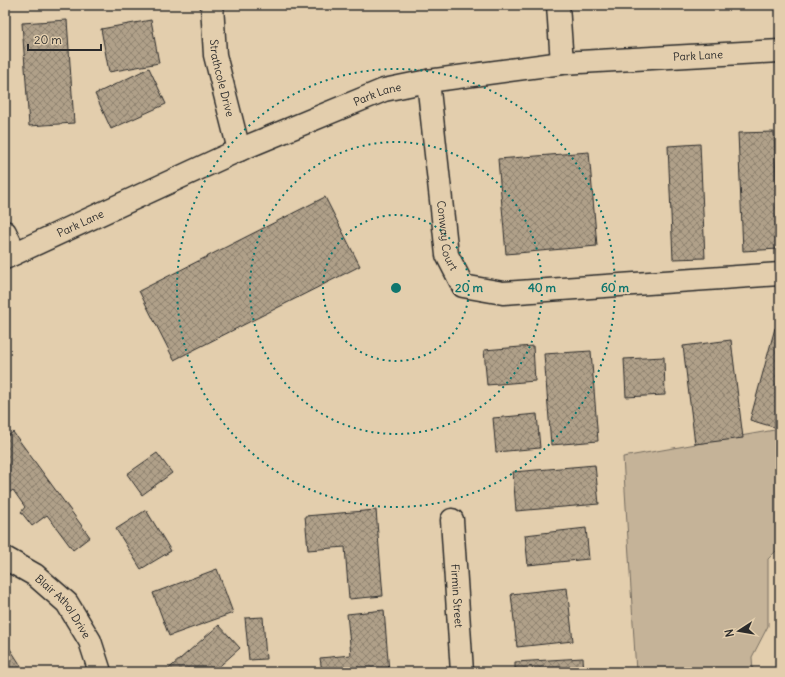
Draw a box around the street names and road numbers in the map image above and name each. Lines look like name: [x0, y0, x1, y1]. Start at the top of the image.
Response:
street label: Strathcole Drive: [207, 39, 237, 118]
street label: Park Lane: [673, 47, 723, 64]
street label: Park Lane: [351, 80, 402, 109]
street label: Conway Court: [434, 200, 461, 273]
street label: Park Lane: [55, 206, 106, 240]
street label: Firmin Street: [448, 564, 466, 628]
street label: Blair Athol Drive: [32, 571, 94, 641]

